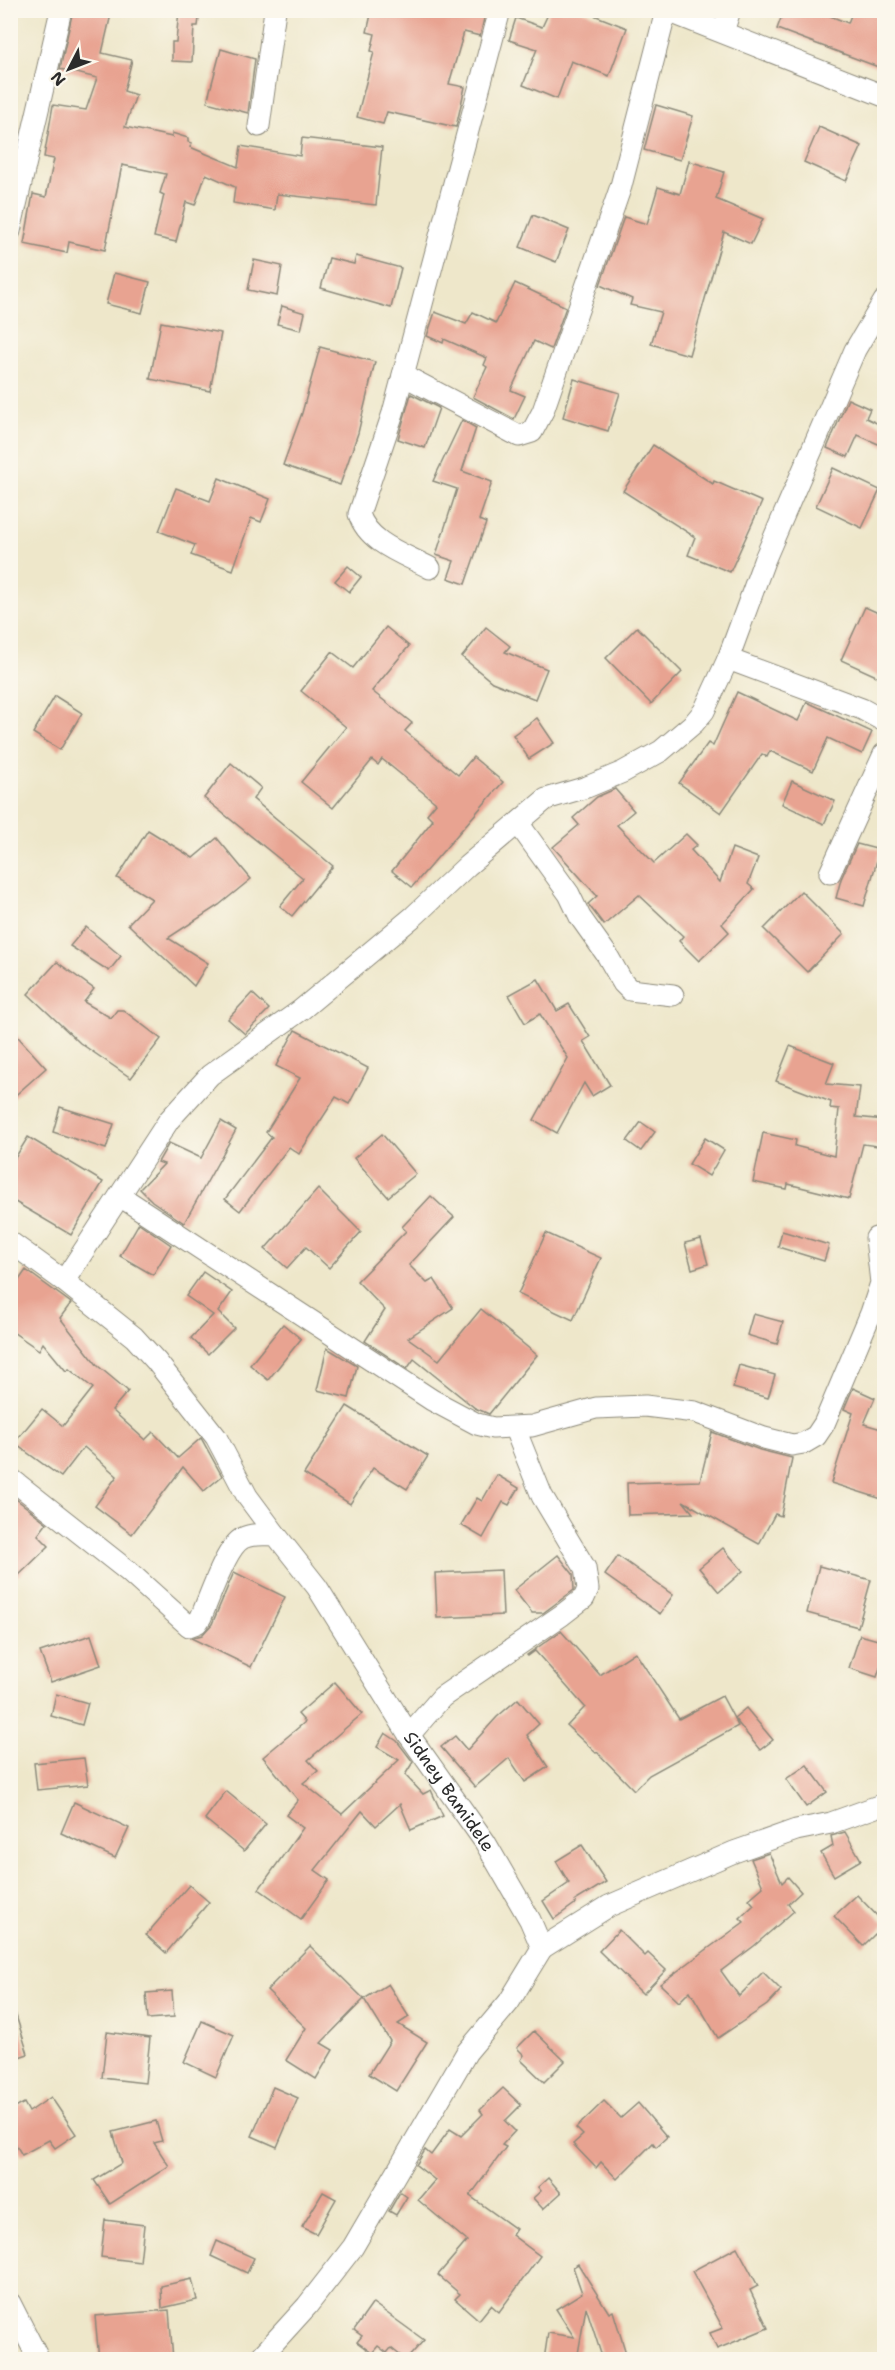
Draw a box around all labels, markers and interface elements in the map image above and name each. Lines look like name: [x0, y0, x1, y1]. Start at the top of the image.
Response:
north arrow: [39, 39, 99, 99]
text: N: [46, 67, 70, 90]
street label: Sidney Bamidele: [398, 1726, 500, 1856]

